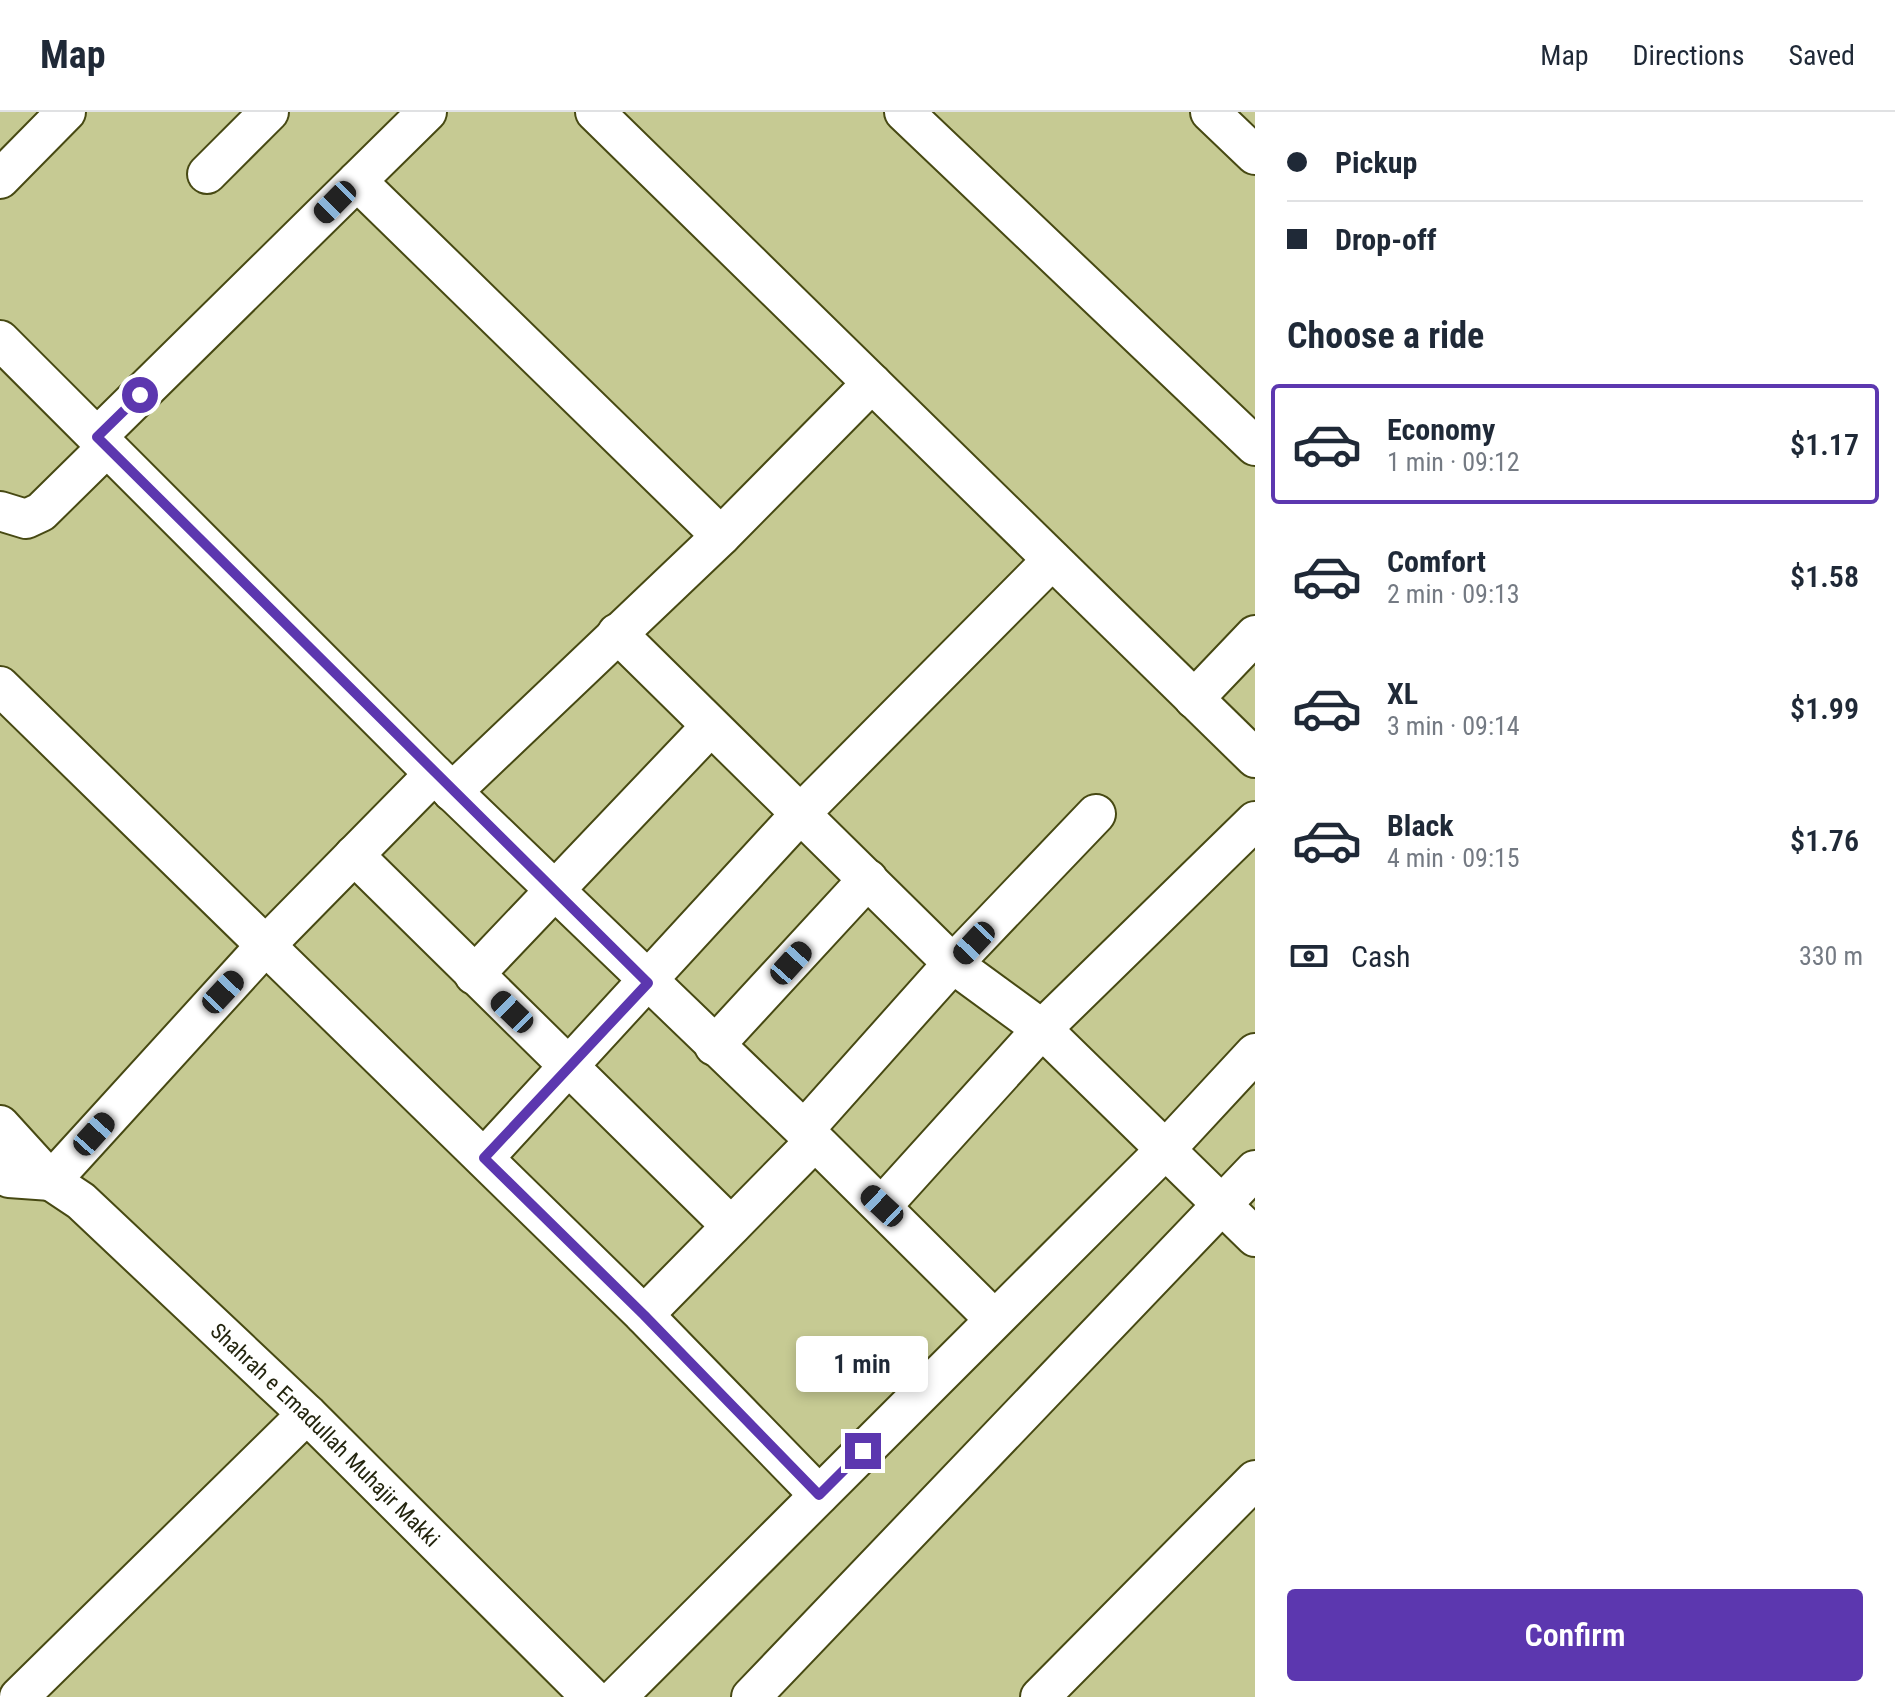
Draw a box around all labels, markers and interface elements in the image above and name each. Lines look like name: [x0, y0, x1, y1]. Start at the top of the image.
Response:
text: Map: [40, 33, 106, 77]
text: Map: [1540, 39, 1589, 72]
text: Directions: [1633, 39, 1744, 72]
text: Saved: [1788, 39, 1855, 72]
text: Pickup: [1335, 145, 1417, 180]
car: [310, 177, 360, 227]
text: Drop-off: [1335, 222, 1437, 257]
text: Choose a ride: [1287, 315, 1484, 357]
route start: [122, 377, 158, 413]
icon: car: [1291, 408, 1363, 480]
text: Economy: [1387, 412, 1495, 447]
text: $1.17: [1790, 427, 1859, 462]
text: 1 min · 09:12: [1387, 447, 1520, 477]
icon: car: [1291, 540, 1363, 612]
text: Comfort: [1387, 544, 1486, 579]
text: $1.58: [1790, 559, 1859, 594]
text: 2 min · 09:13: [1387, 579, 1520, 609]
icon: car: [1291, 672, 1363, 744]
text: XL: [1387, 676, 1418, 711]
text: $1.99: [1790, 691, 1859, 726]
text: 3 min · 09:14: [1387, 711, 1520, 741]
icon: car: [1291, 804, 1363, 876]
text: Black: [1387, 808, 1454, 843]
text: $1.76: [1790, 823, 1859, 858]
text: 4 min · 09:15: [1387, 843, 1520, 873]
car: [949, 917, 999, 969]
icon: cash: [1287, 934, 1331, 978]
car: [766, 937, 816, 989]
text: Cash: [1351, 939, 1411, 974]
text: 330 m: [1799, 941, 1863, 971]
car: [198, 966, 248, 1018]
car: [486, 987, 538, 1037]
car: [69, 1108, 119, 1160]
car: [856, 1181, 908, 1231]
street label: Shahrah e Emadullah Muhajir Makki: [206, 1318, 445, 1552]
callout: 1 min: [797, 1335, 929, 1391]
text: 1 min: [833, 1349, 891, 1379]
route end: [845, 1433, 881, 1469]
button: Confirm: [1287, 1589, 1863, 1681]

